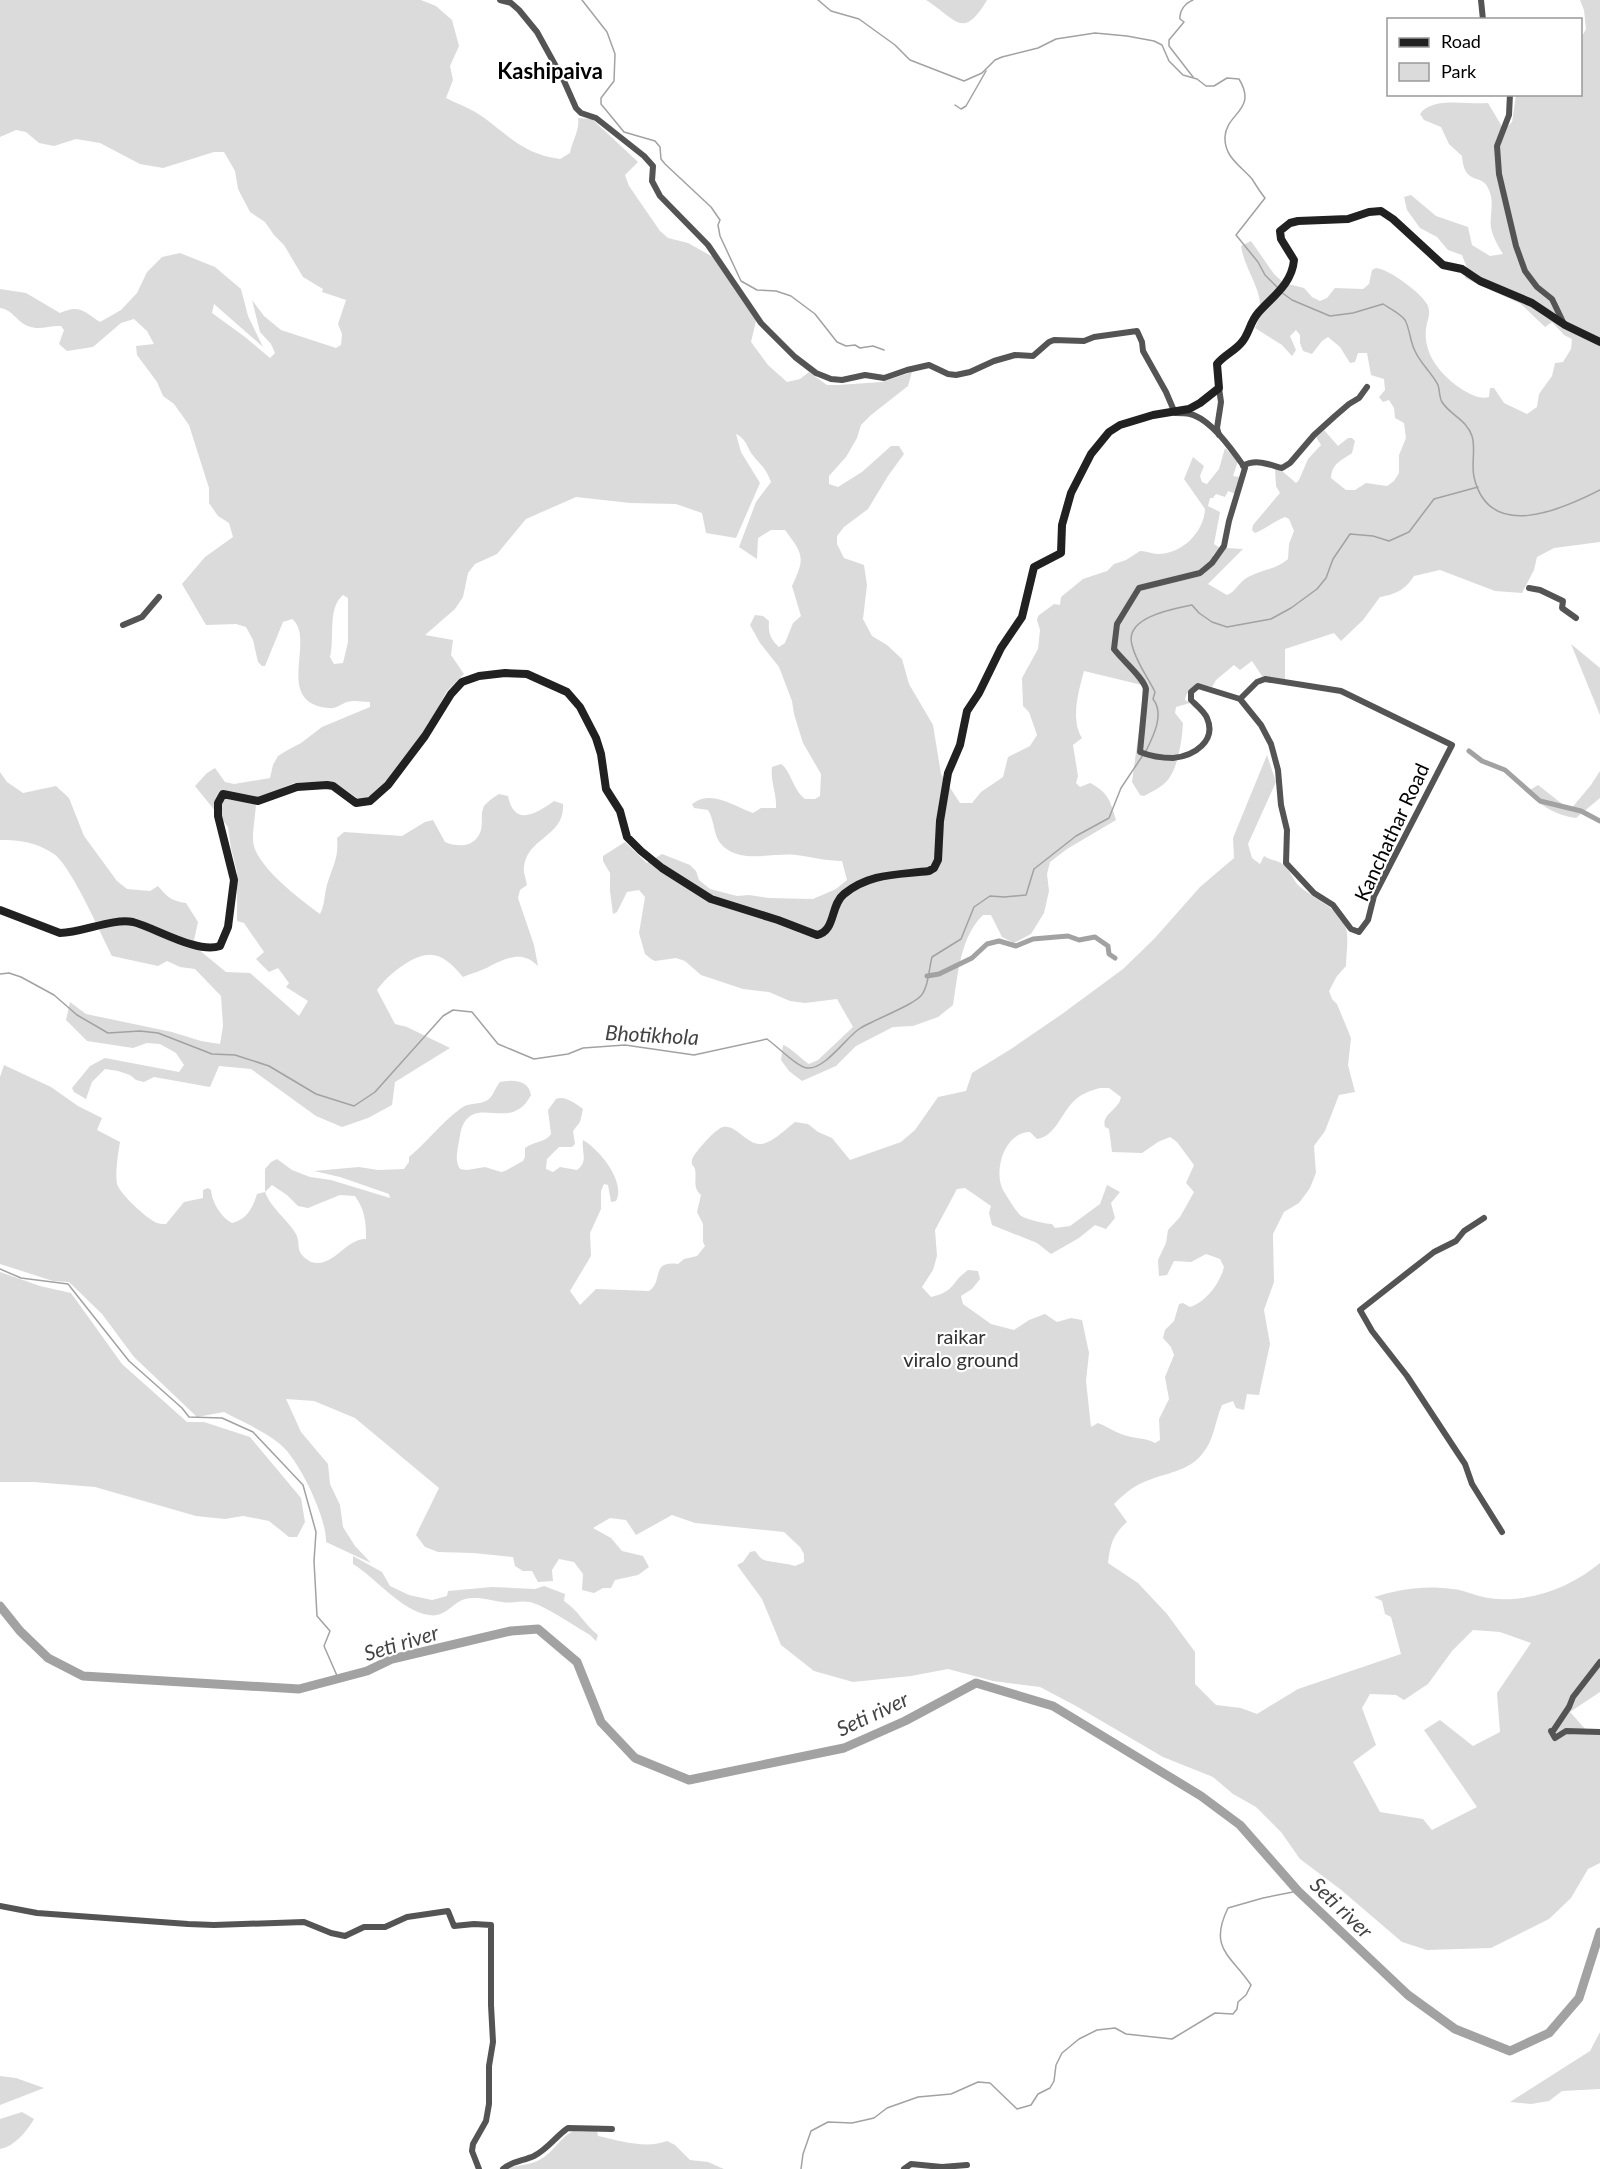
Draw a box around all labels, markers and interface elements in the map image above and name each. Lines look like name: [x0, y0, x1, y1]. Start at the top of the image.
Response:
legend: [1387, 18, 1582, 96]
text: Road: [1441, 30, 1481, 52]
district label: Kashipaiva: [497, 57, 603, 84]
text: Park: [1441, 60, 1477, 82]
street label: Kanchathar Road: [1349, 759, 1433, 905]
water label: Bhotikhola: [605, 1019, 699, 1049]
park label: raikar viralo ground: [903, 1324, 1019, 1371]
water label: Seti river: [361, 1619, 442, 1665]
water label: Seti river: [832, 1685, 913, 1741]
water label: Seti river: [1306, 1871, 1379, 1943]

